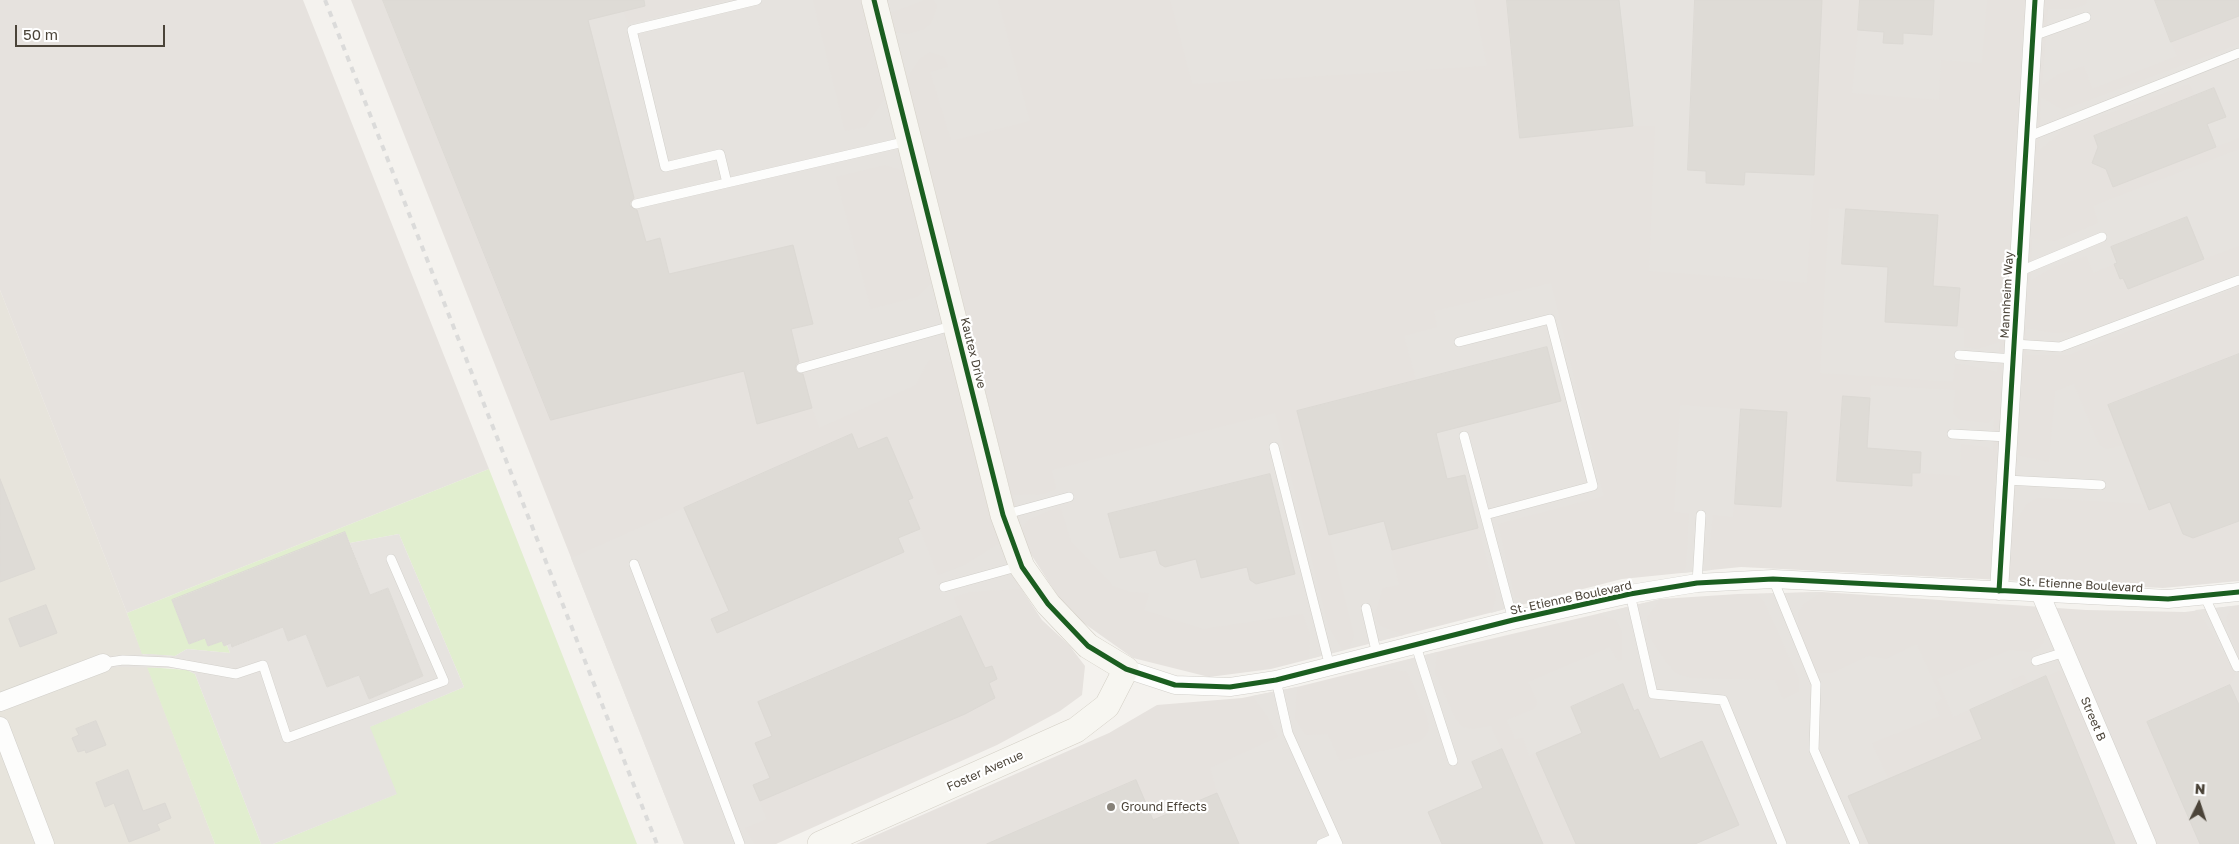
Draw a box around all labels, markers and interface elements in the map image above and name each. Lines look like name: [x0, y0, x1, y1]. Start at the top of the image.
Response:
scale bar: [18, 15, 168, 47]
text: 50 m: [23, 25, 58, 43]
street label: Mannheim Way: [1998, 251, 2016, 339]
street label: Kautex Drive: [957, 316, 989, 390]
street label: St. Etienne Boulevard: [2019, 575, 2143, 595]
street label: St. Etienne Boulevard: [1509, 578, 1633, 618]
street label: Street B: [2077, 695, 2109, 743]
street label: Foster Avenue: [944, 748, 1026, 794]
north arrow: [2174, 779, 2224, 829]
text: N: [2194, 780, 2206, 797]
place label: Ground Effects: [1121, 800, 1207, 814]
marker: Ground Effects: [1105, 801, 1117, 813]

